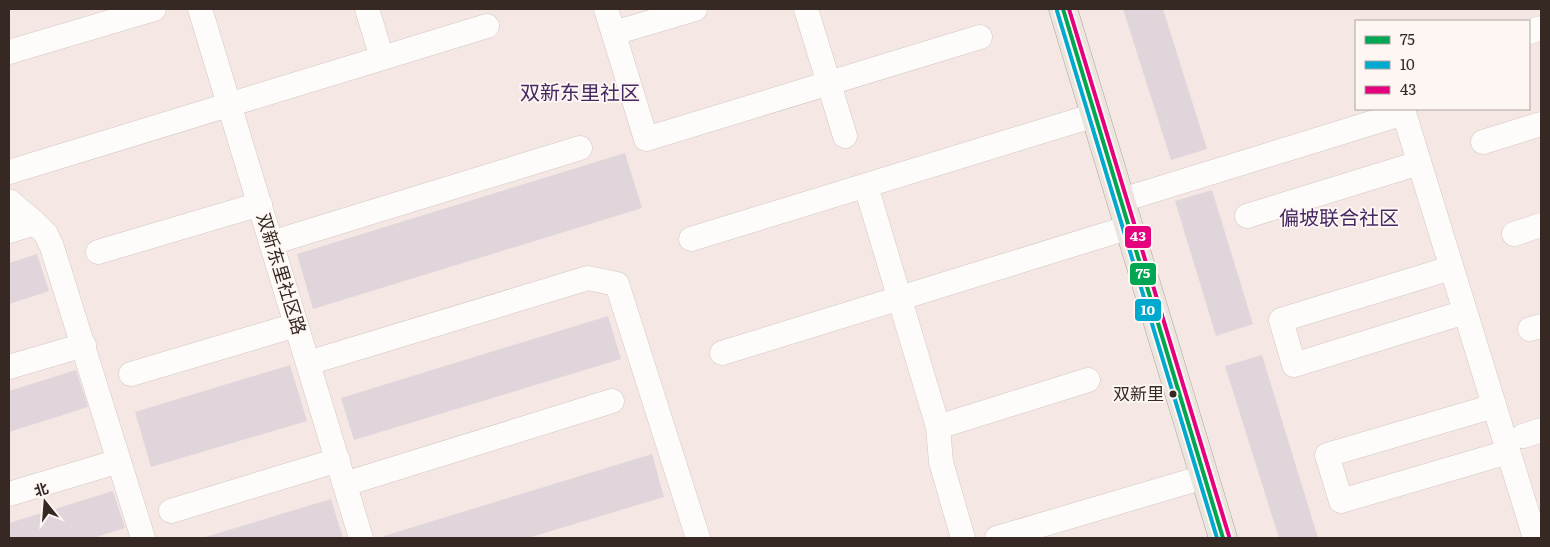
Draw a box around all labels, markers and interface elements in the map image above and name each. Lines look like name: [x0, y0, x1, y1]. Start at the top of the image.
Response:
legend: [1355, 20, 1530, 110]
text: 75: [1400, 27, 1415, 50]
text: 10: [1400, 52, 1415, 75]
district label: 双新东里社区: [520, 76, 640, 106]
text: 43: [1400, 77, 1416, 100]
district label: 偏坡联合社区: [1279, 201, 1399, 231]
street label: 双新东里社区路: [251, 209, 314, 338]
line badge: 43: [1124, 225, 1152, 249]
text: 43: [1130, 225, 1146, 245]
line badge: 75: [1129, 262, 1157, 286]
text: 75: [1136, 262, 1151, 282]
line badge: 10: [1134, 298, 1162, 322]
text: 10: [1141, 299, 1156, 319]
place label: 双新里: [1113, 380, 1164, 405]
marker: 双新里: [1168, 389, 1178, 399]
north arrow: [20, 477, 70, 527]
text: 北: [31, 477, 51, 500]

